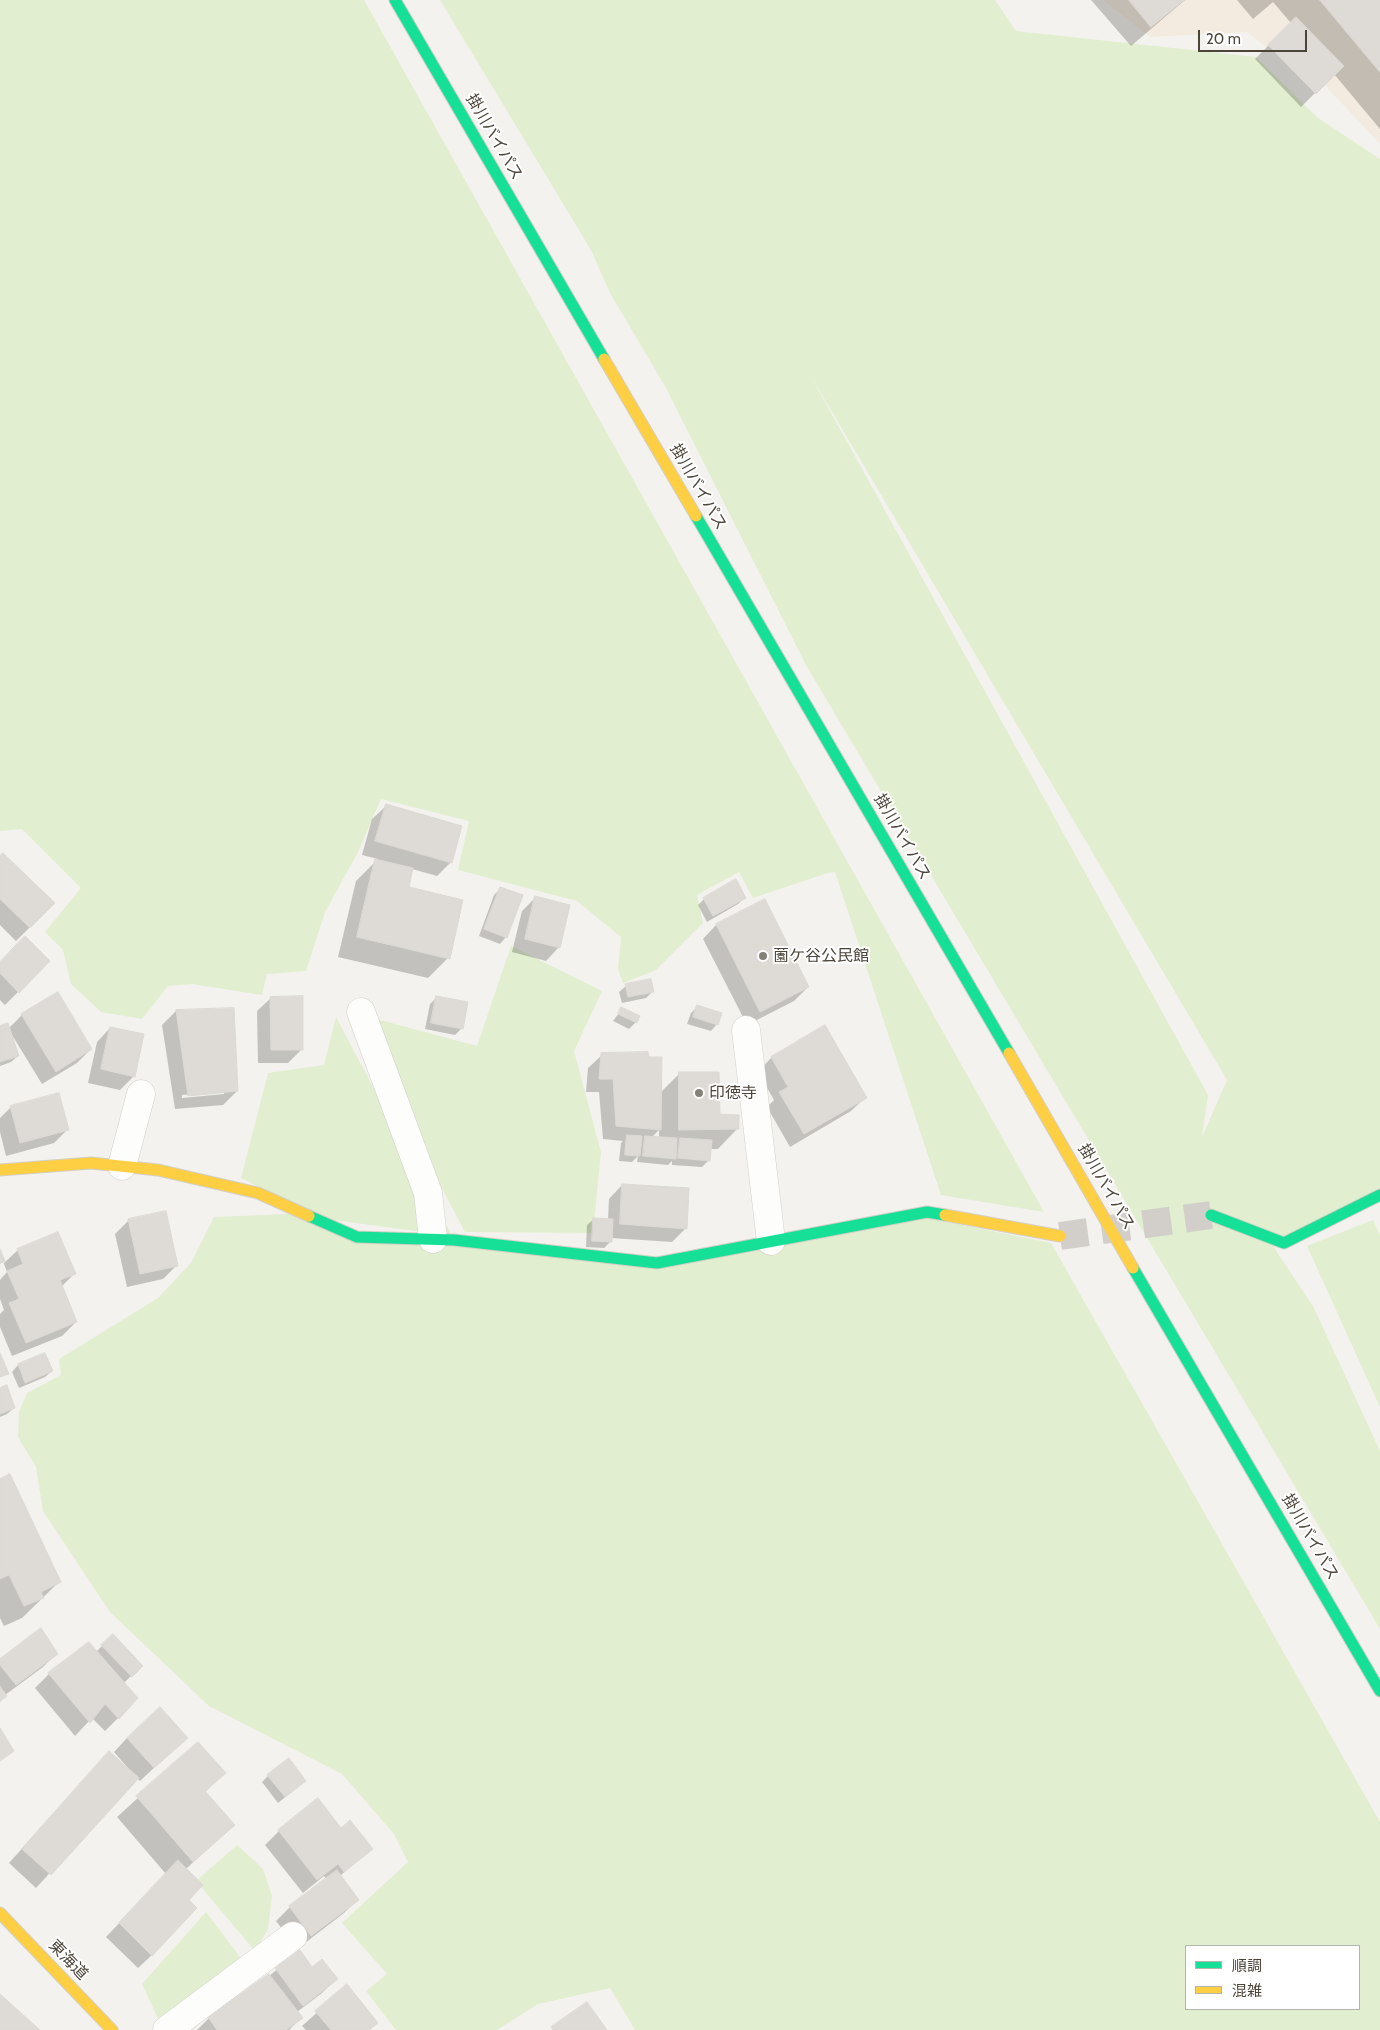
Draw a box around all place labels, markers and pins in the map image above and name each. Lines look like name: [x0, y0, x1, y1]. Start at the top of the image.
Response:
place label: 薗ケ谷公民館: [773, 946, 869, 966]
marker: 薗ケ谷公民館: [757, 950, 769, 962]
place label: 印徳寺: [709, 1083, 757, 1103]
marker: 印徳寺: [693, 1087, 705, 1099]

